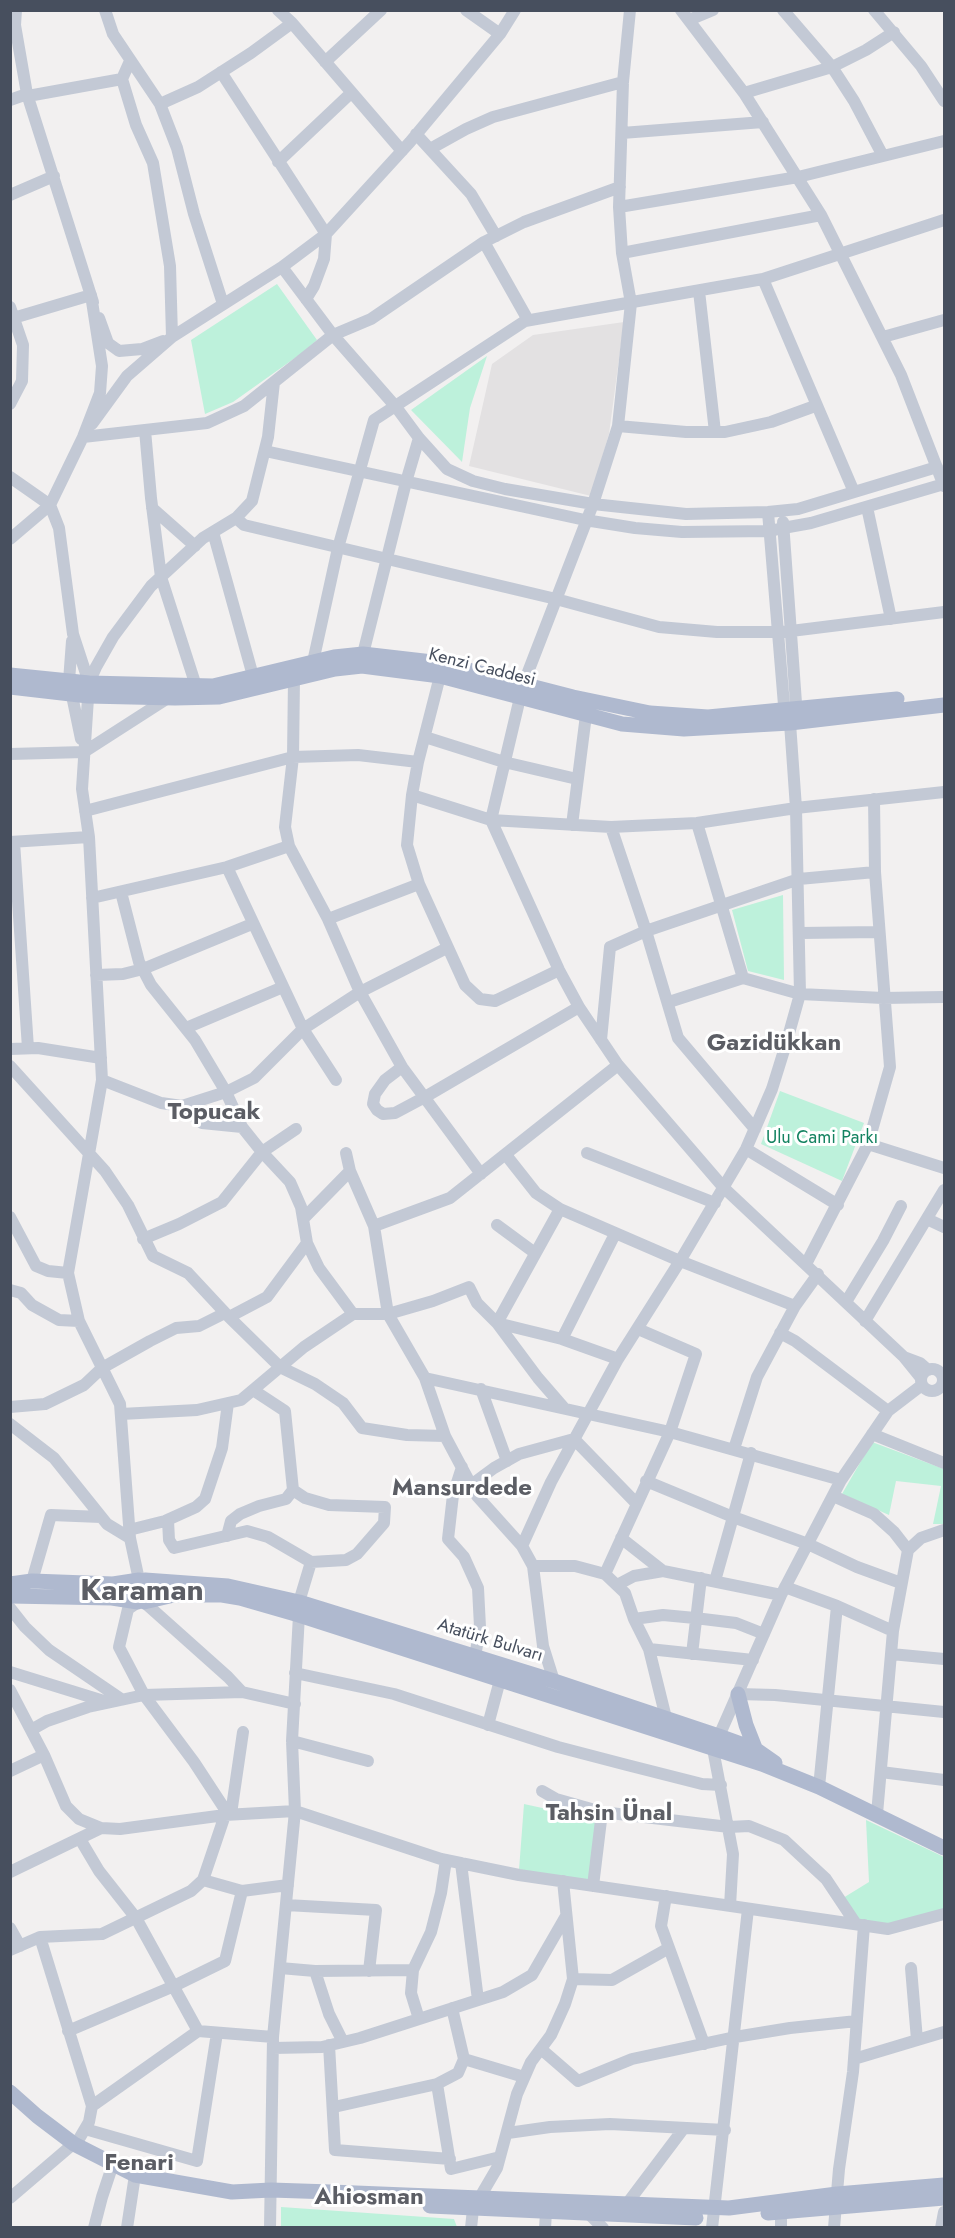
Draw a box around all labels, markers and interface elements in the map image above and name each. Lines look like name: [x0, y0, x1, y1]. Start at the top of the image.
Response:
street label: Kenzi Caddesi: [426, 644, 538, 692]
district label: Gazidükkan: [707, 1030, 841, 1058]
district label: Topucak: [168, 1099, 260, 1127]
park label: Ulu Cami Parkı: [766, 1128, 878, 1150]
district label: Mansurdede: [392, 1475, 532, 1503]
district label: Karaman: [80, 1575, 204, 1611]
street label: Atatürk Bulvarı: [435, 1615, 545, 1667]
district label: Tahsin Ünal: [546, 1800, 672, 1828]
district label: Fenari: [104, 2150, 174, 2178]
district label: Ahiosman: [314, 2184, 424, 2212]

